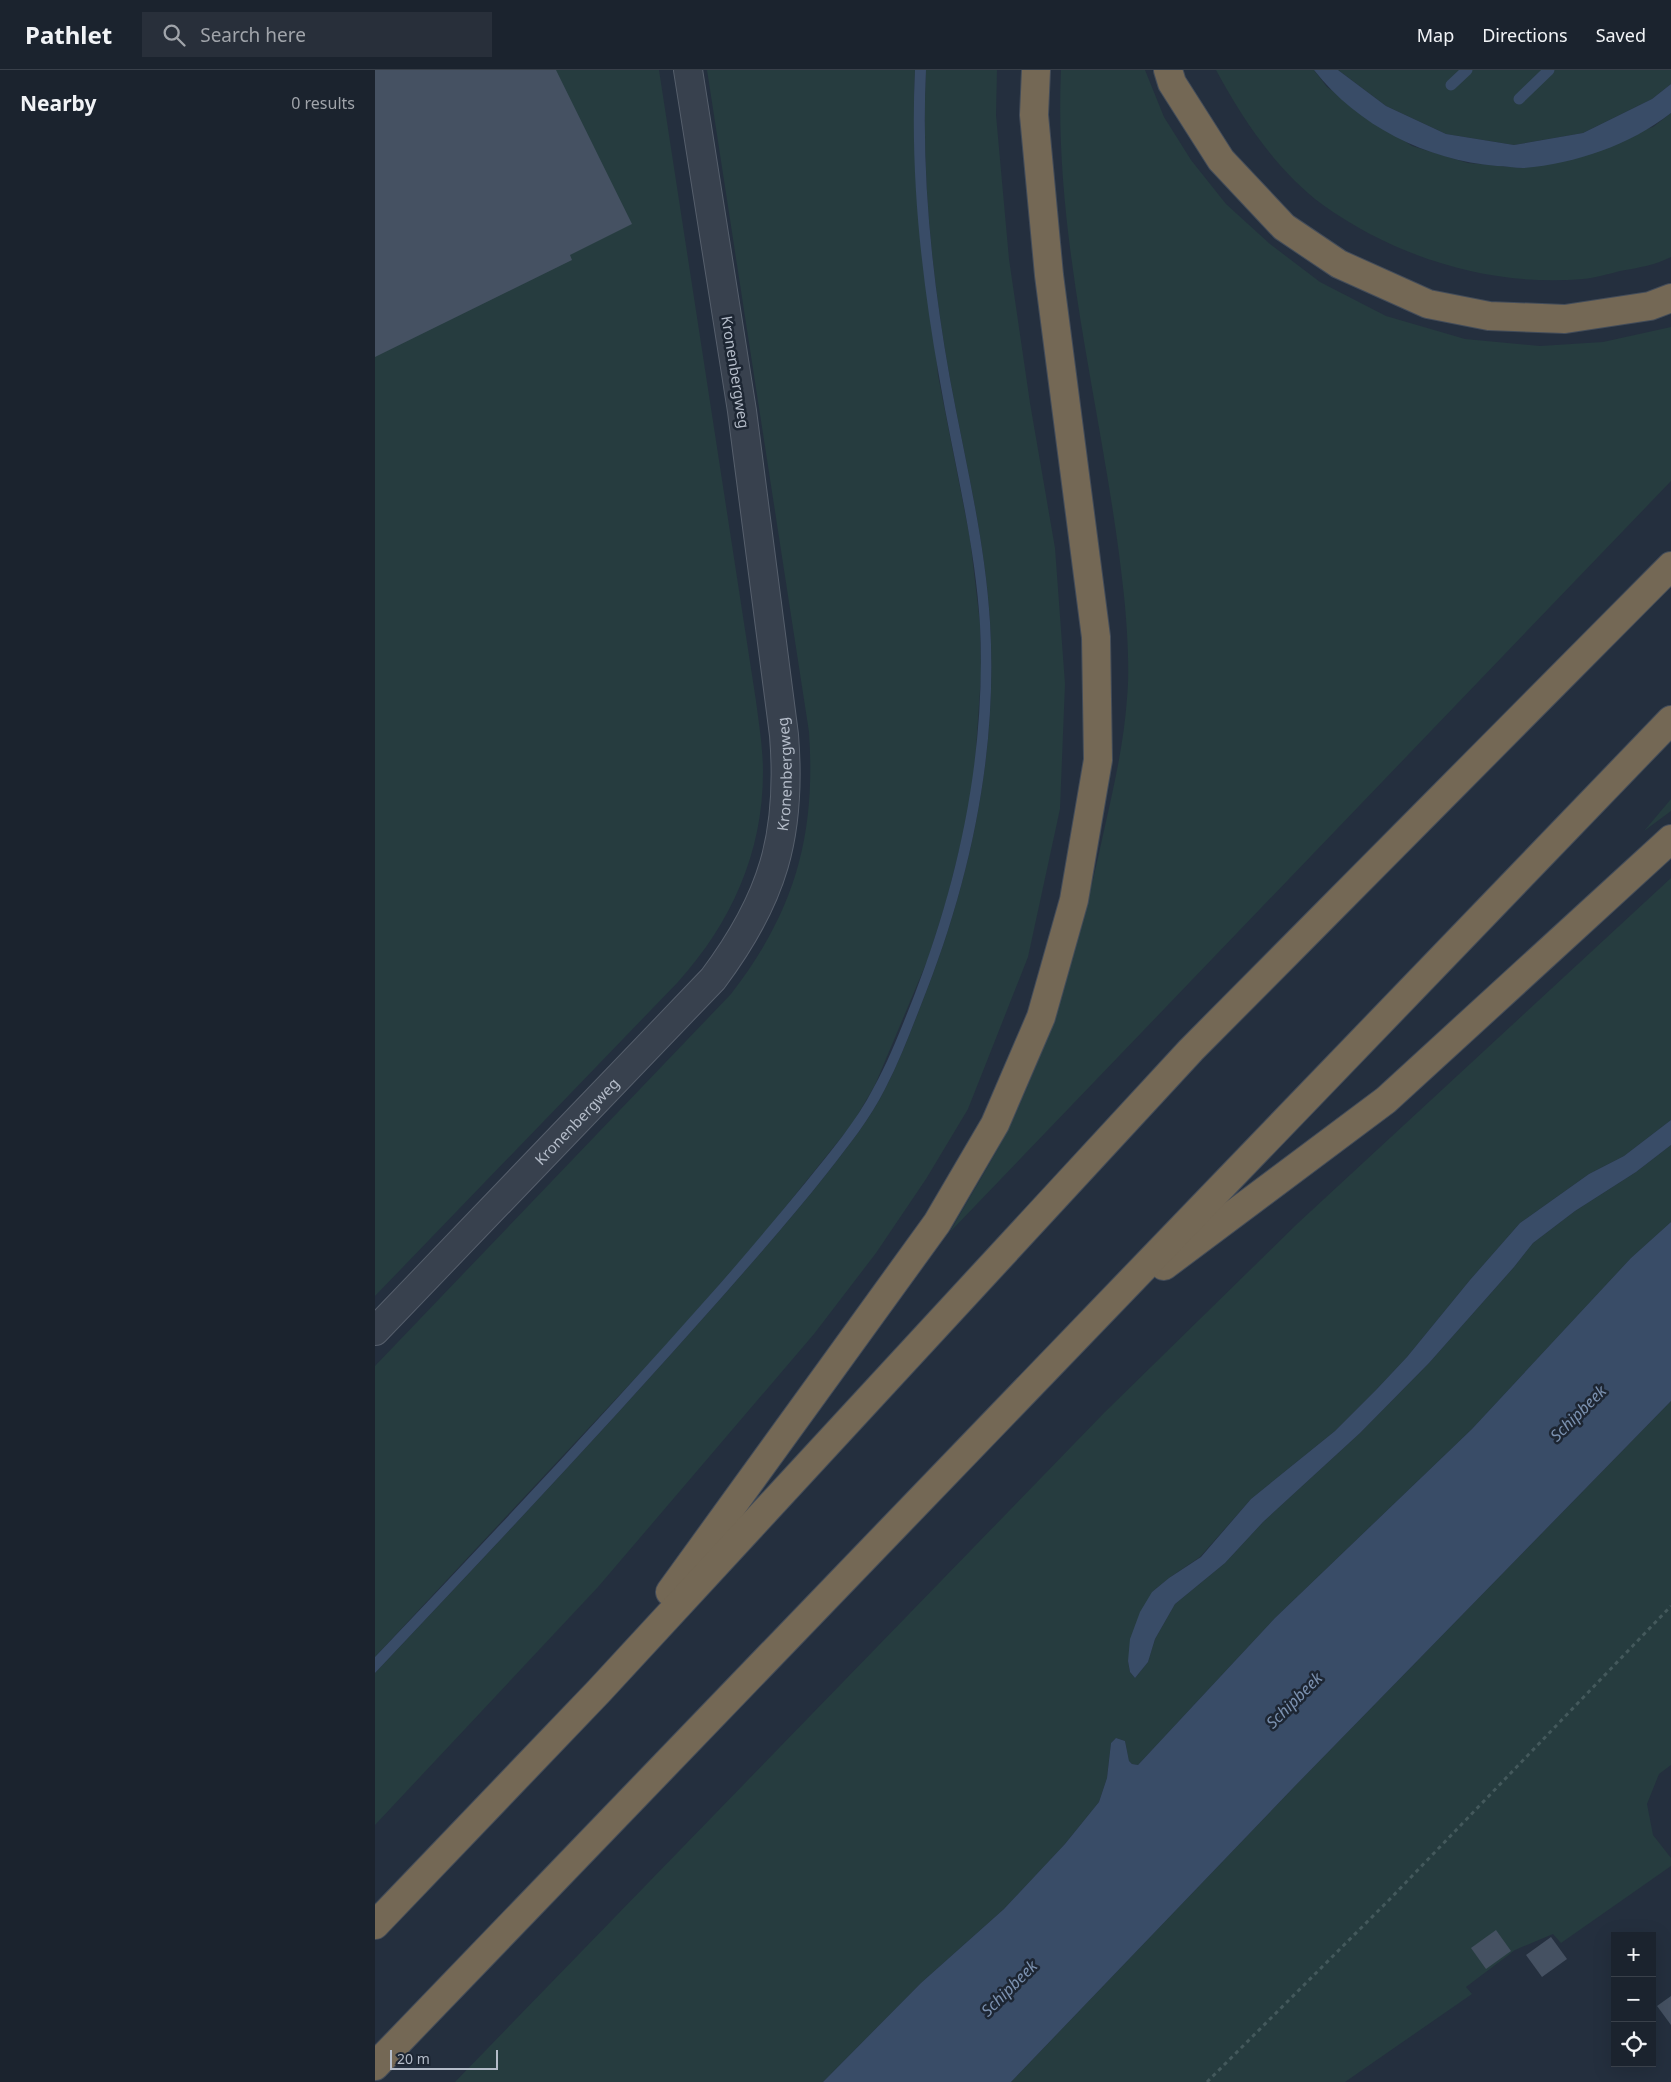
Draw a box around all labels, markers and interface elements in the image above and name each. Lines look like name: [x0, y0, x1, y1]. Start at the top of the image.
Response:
search box: [142, 12, 492, 57]
text: Pathlet: [25, 18, 112, 51]
icon: search: [160, 21, 188, 49]
text: Search here: [200, 22, 306, 48]
text: Map: [1417, 23, 1454, 47]
text: Directions: [1482, 23, 1568, 47]
text: Saved: [1596, 23, 1646, 47]
text: Nearby: [20, 89, 96, 117]
text: 0 results: [291, 92, 355, 114]
street label: Kronenbergweg: [717, 314, 755, 430]
street label: Kronenbergweg: [772, 716, 796, 832]
street label: Kronenbergweg: [530, 1073, 623, 1169]
water label: Schipbeek: [1545, 1379, 1612, 1446]
water label: Schipbeek: [1261, 1666, 1328, 1733]
map controls: [1611, 1932, 1656, 2067]
button: +: [1611, 1932, 1656, 1977]
water label: Schipbeek: [976, 1954, 1043, 2021]
button: −: [1611, 1977, 1656, 2022]
button: locate: [1611, 2022, 1656, 2067]
scale bar: [390, 2047, 497, 2070]
text: 20 m: [397, 2049, 430, 2068]

